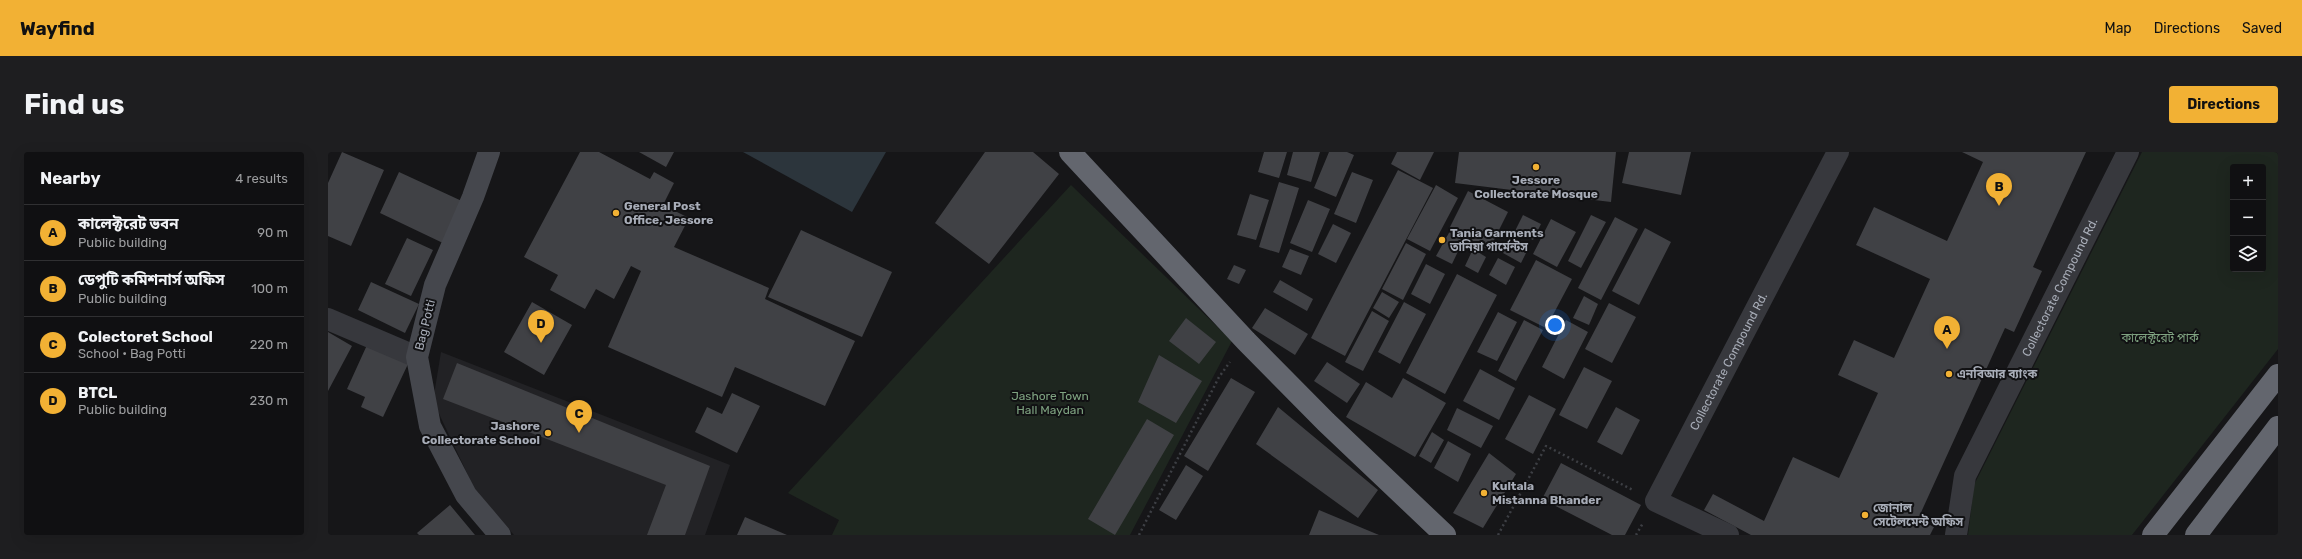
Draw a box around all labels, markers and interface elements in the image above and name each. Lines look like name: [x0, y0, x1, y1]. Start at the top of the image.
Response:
text: Wayfind: [20, 17, 95, 40]
text: Map: [2105, 20, 2132, 37]
text: Directions: [2154, 20, 2220, 37]
text: Saved: [2242, 20, 2282, 37]
button: Directions: [2169, 86, 2278, 123]
text: Find us: [24, 88, 124, 121]
marker: Jessore Collectorate Mosque: [1531, 162, 1541, 172]
map controls: [2230, 164, 2266, 272]
button: +: [2230, 164, 2266, 200]
text: Nearby: [40, 168, 101, 188]
text: 4 results: [235, 171, 288, 186]
place label: Jessore Collectorate Mosque: [1474, 173, 1598, 201]
pin: B: [1986, 173, 2012, 206]
place label: General Post Office, Jessore: [624, 199, 713, 227]
button: −: [2230, 200, 2266, 236]
marker: General Post Office, Jessore: [611, 208, 621, 218]
text: কালেক্টরেট ভবন: [78, 215, 178, 233]
street label: Collectorate Compound Rd.: [2019, 216, 2101, 359]
text: A: [48, 225, 58, 240]
text: 90 m: [257, 225, 288, 240]
place label: Tania Garments তানিয়া গার্মেন্টস: [1449, 226, 1544, 254]
text: Public building: [78, 235, 167, 250]
marker: Tania Garments তানিয়া গার্মেন্টস: [1437, 235, 1447, 245]
button: layers: [2230, 236, 2266, 272]
text: ডেপুটি কমিশনার্স অফিস: [78, 271, 225, 289]
text: B: [48, 281, 58, 296]
text: 100 m: [251, 281, 288, 296]
street label: Collectorate Compound Rd.: [1687, 290, 1770, 433]
text: Public building: [78, 291, 167, 306]
street label: Bag Potti: [412, 298, 438, 352]
pin: D: [528, 310, 554, 343]
your location: [1545, 315, 1565, 335]
pin: A: [1934, 316, 1960, 349]
text: Colectoret School: [78, 328, 213, 346]
park label: কালেক্টরেট পার্ক: [2120, 330, 2199, 345]
text: C: [48, 337, 58, 352]
text: 220 m: [250, 337, 288, 352]
text: School · Bag Potti: [78, 346, 186, 361]
place label: এনবিআর ব্যাংক: [1957, 366, 2038, 381]
marker: এনবিআর ব্যাংক: [1944, 369, 1954, 379]
text: BTCL: [78, 384, 117, 402]
park label: Jashore Town Hall Maydan: [1011, 389, 1089, 417]
text: D: [48, 393, 58, 408]
text: 230 m: [250, 393, 288, 408]
pin: C: [566, 400, 592, 433]
text: Public building: [78, 402, 167, 417]
place label: Jashore Collectorate School: [422, 419, 540, 447]
marker: Jashore Collectorate School: [543, 428, 553, 438]
place label: Kultala Mistanna Bhander: [1492, 479, 1601, 507]
marker: Kultala Mistanna Bhander: [1479, 488, 1489, 498]
place label: জোনাল সেটেলমেন্ট অফিস: [1873, 501, 1964, 529]
marker: জোনাল সেটেলমেন্ট অফিস: [1860, 510, 1870, 520]

